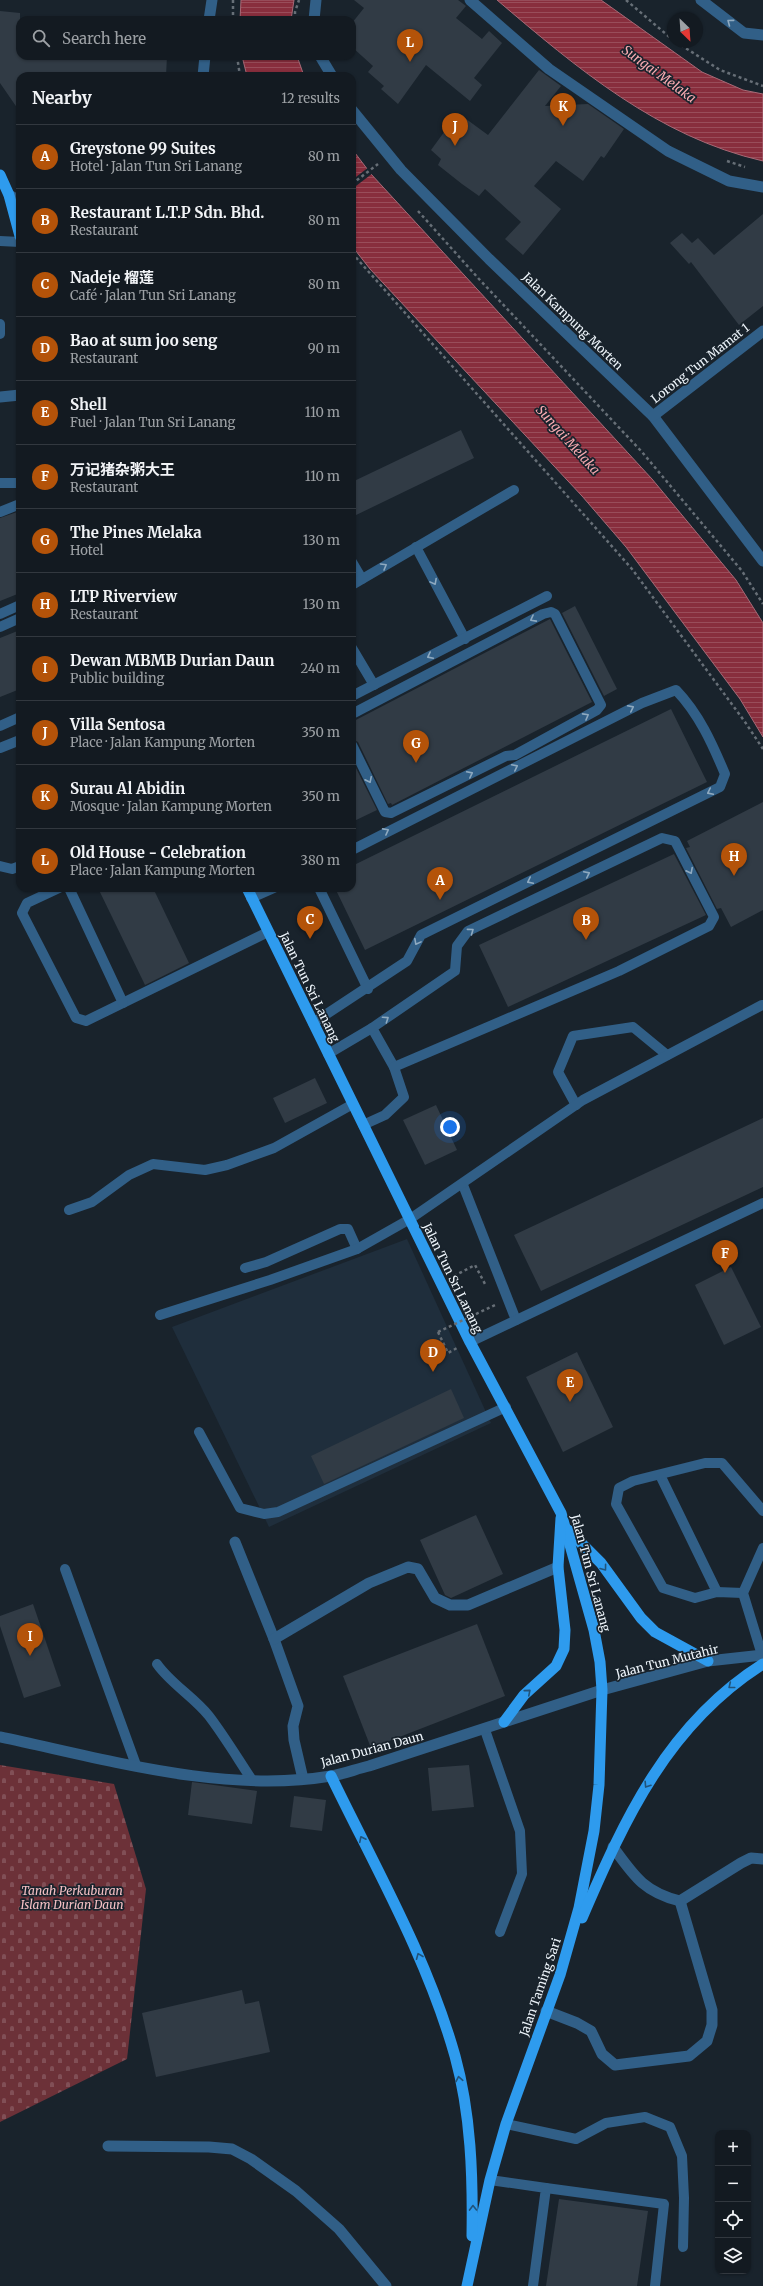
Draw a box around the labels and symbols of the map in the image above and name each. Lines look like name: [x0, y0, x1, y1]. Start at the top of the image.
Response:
north arrow: [667, 12, 703, 48]
one-way arrow: [728, 20, 735, 27]
pin: L: [397, 29, 423, 62]
water label: Sungai Melaka: [619, 41, 699, 107]
pin: K: [550, 93, 576, 126]
pin: J: [442, 113, 468, 146]
street label: Jalan Kampung Morten: [519, 268, 626, 373]
street label: Lorong Tun Mamat 1: [648, 320, 753, 406]
water label: Sungai Melaka: [532, 402, 604, 478]
one-way arrow: [380, 564, 387, 571]
one-way arrow: [430, 578, 437, 585]
one-way arrow: [530, 614, 538, 622]
one-way arrow: [427, 652, 434, 659]
one-way arrow: [627, 706, 635, 713]
one-way arrow: [582, 713, 589, 721]
pin: G: [403, 730, 429, 763]
one-way arrow: [511, 764, 518, 771]
one-way arrow: [466, 771, 474, 779]
one-way arrow: [364, 776, 372, 784]
one-way arrow: [706, 787, 714, 795]
one-way arrow: [382, 828, 389, 836]
pin: H: [721, 843, 747, 876]
one-way arrow: [686, 866, 693, 874]
pin: A: [427, 867, 453, 900]
one-way arrow: [583, 871, 590, 879]
one-way arrow: [527, 876, 535, 883]
pin: C: [297, 906, 323, 939]
pin: B: [573, 907, 599, 940]
street label: Jalan Tun Sri Lanang: [276, 928, 344, 1045]
one-way arrow: [466, 929, 473, 936]
one-way arrow: [415, 938, 422, 945]
one-way arrow: [381, 1017, 388, 1024]
your location: [440, 1117, 460, 1137]
street label: Jalan Tun Sri Lanang: [419, 1219, 487, 1336]
pin: F: [712, 1240, 738, 1273]
pin: D: [420, 1339, 446, 1372]
pin: E: [557, 1369, 583, 1402]
street label: Jalan Tun Sri Lanang: [568, 1512, 614, 1634]
one-way arrow: [599, 1564, 607, 1571]
pin: I: [17, 1623, 43, 1656]
street label: Jalan Tun Mutahir: [613, 1641, 721, 1681]
one-way arrow: [729, 1682, 736, 1689]
one-way arrow: [524, 1690, 531, 1697]
street label: Jalan Durian Daun: [318, 1728, 425, 1770]
one-way arrow: [645, 1780, 652, 1787]
one-way arrow: [359, 1836, 367, 1843]
park label: Tanah Perkuburan Islam Durian Daun: [20, 1883, 124, 1912]
street label: Jalan Taming Sari: [516, 1936, 564, 2039]
one-way arrow: [416, 1952, 424, 1960]
one-way arrow: [456, 2076, 464, 2082]
one-way arrow: [468, 2205, 477, 2211]

